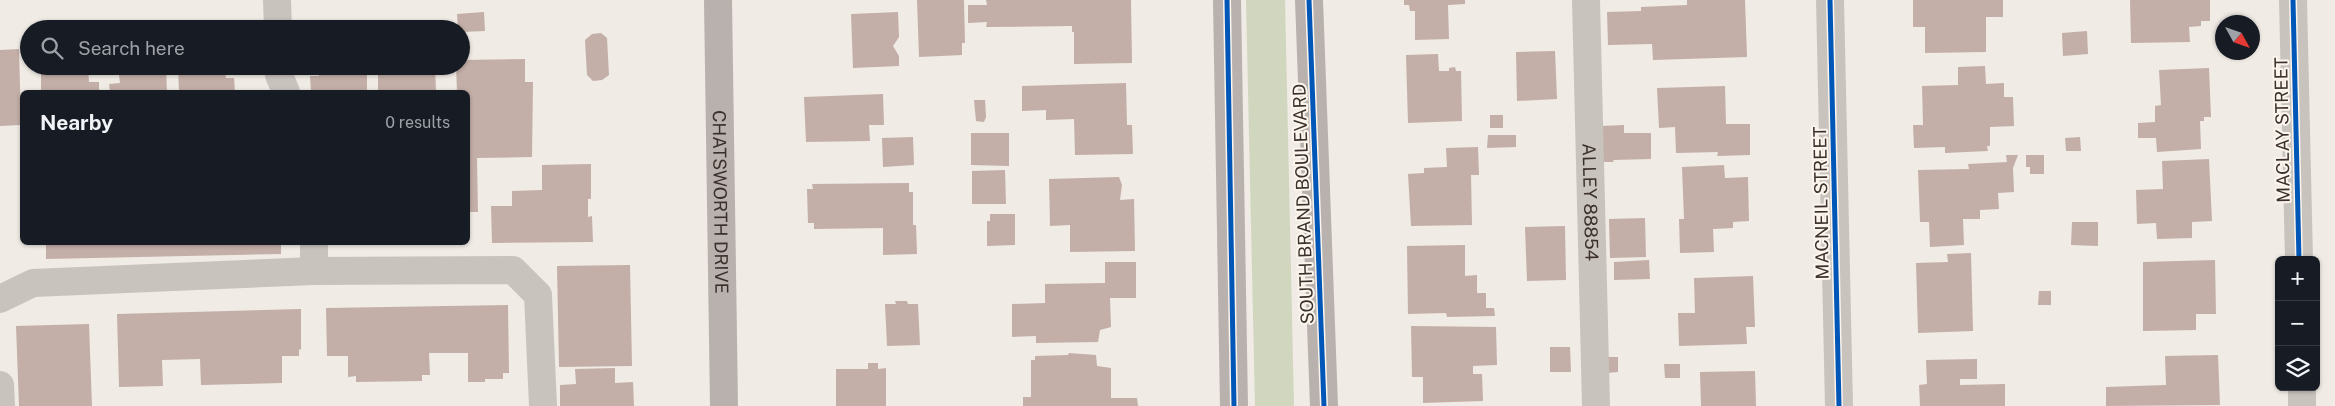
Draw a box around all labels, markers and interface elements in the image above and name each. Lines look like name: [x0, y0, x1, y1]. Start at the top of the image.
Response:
north arrow: [2215, 15, 2260, 60]
search box: [20, 20, 470, 75]
icon: search: [38, 34, 66, 62]
text: Search here: [78, 37, 185, 59]
street label: MACLAY STREET: [2270, 57, 2294, 203]
street label: SOUTH BRAND BOULEVARD: [1288, 83, 1318, 325]
text: Nearby: [40, 110, 113, 135]
street label: CHATSWORTH DRIVE: [709, 110, 733, 294]
text: 0 results: [385, 113, 450, 132]
street label: MACNEIL STREET: [1809, 126, 1833, 280]
street label: ALLEY 88854: [1579, 143, 1603, 261]
map controls: [2275, 256, 2320, 391]
button: +: [2275, 256, 2320, 301]
button: −: [2275, 301, 2320, 346]
button: layers: [2275, 346, 2320, 391]

